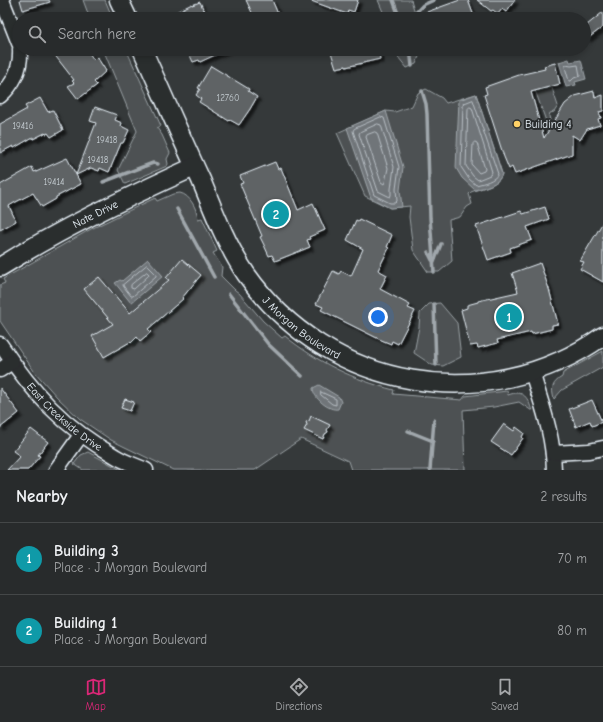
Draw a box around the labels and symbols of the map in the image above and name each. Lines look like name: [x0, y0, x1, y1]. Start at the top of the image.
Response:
house number: 12760: [217, 93, 239, 103]
place label: Building 4: [525, 118, 572, 131]
marker: Building 4: [512, 119, 522, 129]
house number: 19416: [12, 121, 34, 131]
house number: 19418: [97, 135, 118, 145]
house number: 19418: [88, 155, 109, 165]
house number: 19414: [44, 177, 64, 187]
street label: Nate Drive: [71, 197, 120, 231]
pin: 2: [263, 199, 289, 229]
street label: J Morgan Boulevard: [260, 294, 343, 362]
pin: 1: [496, 302, 522, 332]
your location: [368, 307, 388, 327]
street label: East Creekside Drive: [24, 380, 105, 454]

